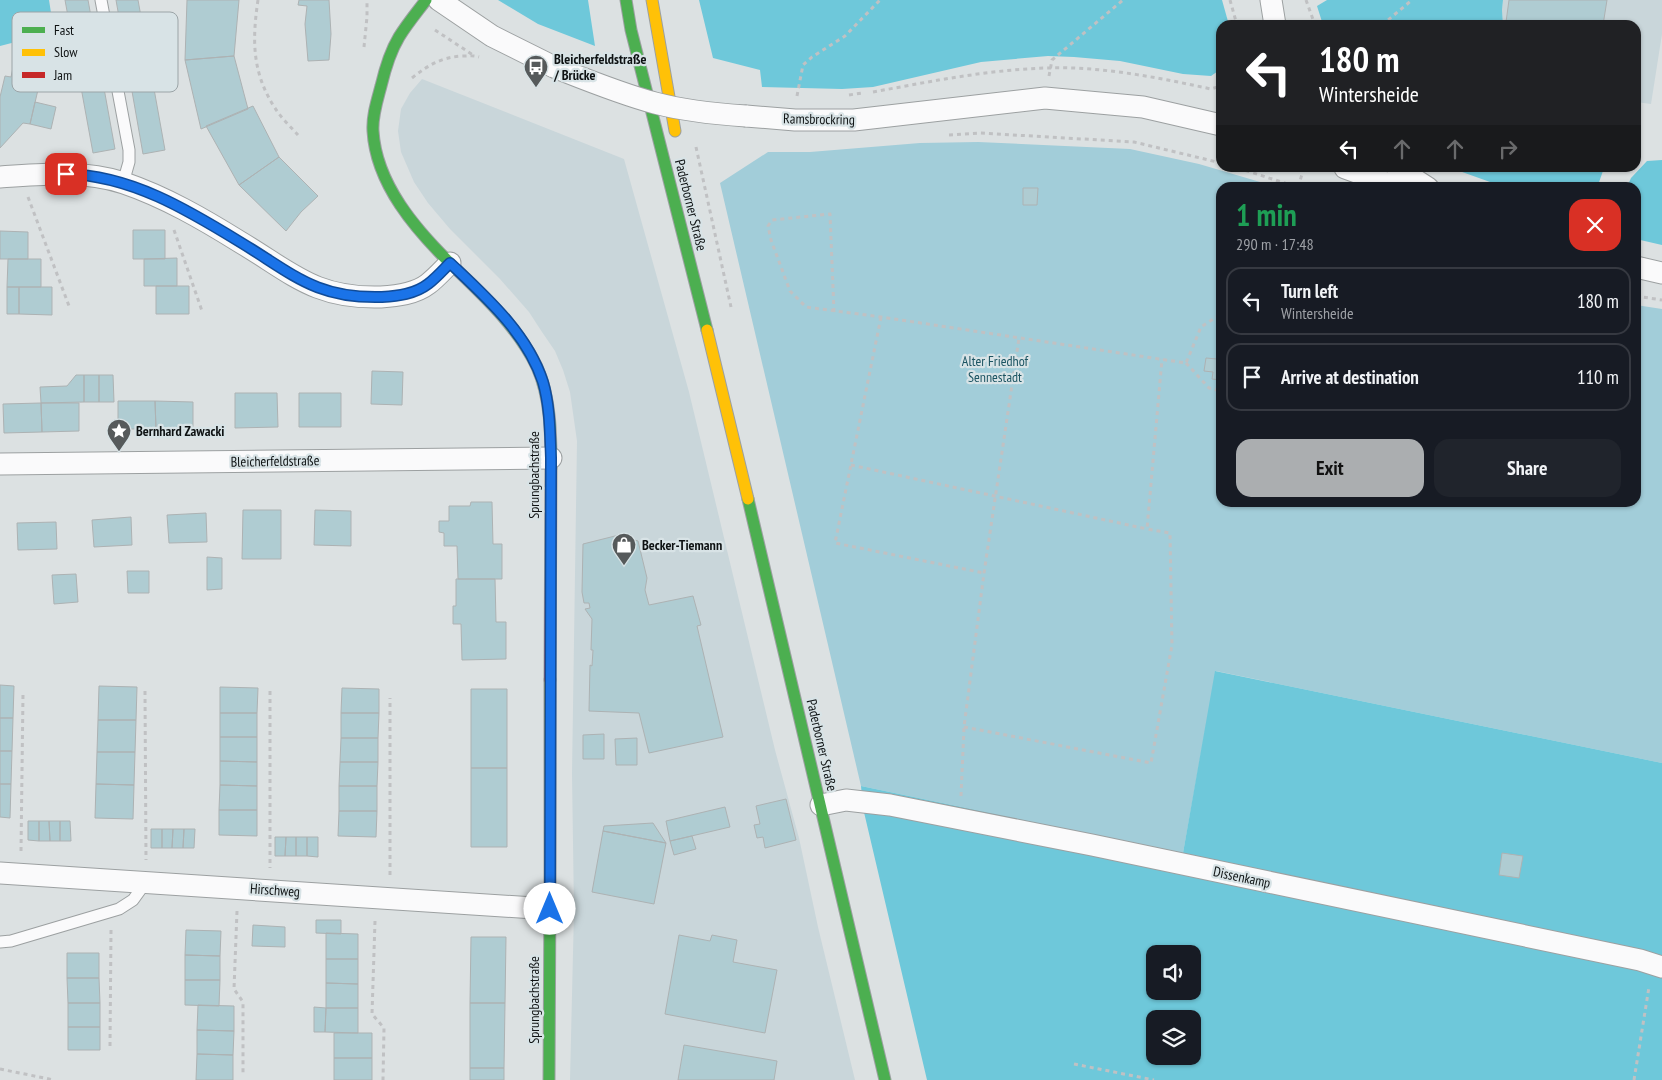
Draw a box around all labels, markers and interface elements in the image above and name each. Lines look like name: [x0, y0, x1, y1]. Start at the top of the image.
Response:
legend: [12, 12, 178, 92]
text: Fast: [54, 21, 74, 39]
text: 180 m: [1319, 36, 1400, 82]
icon: left: [1236, 40, 1301, 105]
text: Slow: [54, 43, 78, 61]
place label: Bleicherfeldstraße / Brücke: [553, 50, 646, 84]
bus stop icon: Bleicherfeldstraße / Brücke: [523, 54, 549, 88]
text: Jam: [53, 66, 72, 84]
text: Wintersheide: [1319, 80, 1419, 108]
street label: Ramsbrockring: [783, 109, 855, 129]
icon: left: [1335, 135, 1363, 163]
icon: ahead: [1388, 135, 1416, 163]
icon: ahead: [1441, 135, 1469, 163]
icon: right: [1494, 135, 1522, 163]
pin: [45, 153, 87, 195]
street label: Paderborner Straße: [671, 157, 711, 253]
icon: arrive: [52, 160, 80, 188]
text: 1 min: [1236, 195, 1297, 234]
button: close: [1569, 199, 1621, 251]
text: 290 m · 17:48: [1236, 234, 1314, 254]
text: Turn left: [1281, 279, 1338, 303]
icon: left: [1238, 287, 1266, 315]
text: 180 m: [1577, 289, 1619, 313]
text: Wintersheide: [1281, 303, 1354, 323]
park label: Alter Friedhof Sennestadt: [962, 352, 1029, 386]
icon: arrive: [1238, 363, 1266, 391]
text: Arrive at destination: [1281, 365, 1419, 389]
text: 110 m: [1577, 365, 1619, 389]
place icon: Bernhard Zawacki: [106, 418, 132, 452]
place label: Bernhard Zawacki: [136, 422, 224, 440]
street label: Sprungbachstraße: [525, 431, 543, 519]
button: Exit: [1236, 439, 1424, 497]
button: Share: [1434, 439, 1621, 497]
street label: Bleicherfeldstraße: [231, 451, 320, 471]
shop icon: Becker-Tiemann: [611, 532, 637, 566]
place label: Becker-Tiemann: [642, 536, 722, 554]
street label: Paderborner Straße: [803, 697, 841, 793]
street label: Dissenkamp: [1212, 862, 1272, 892]
street label: Hirschweg: [249, 879, 301, 901]
position arrow: [523, 882, 575, 934]
map controls: [1146, 945, 1201, 1065]
button: sound: [1146, 945, 1201, 1000]
street label: Sprungbachstraße: [525, 956, 543, 1044]
button: layers: [1146, 1010, 1201, 1065]

